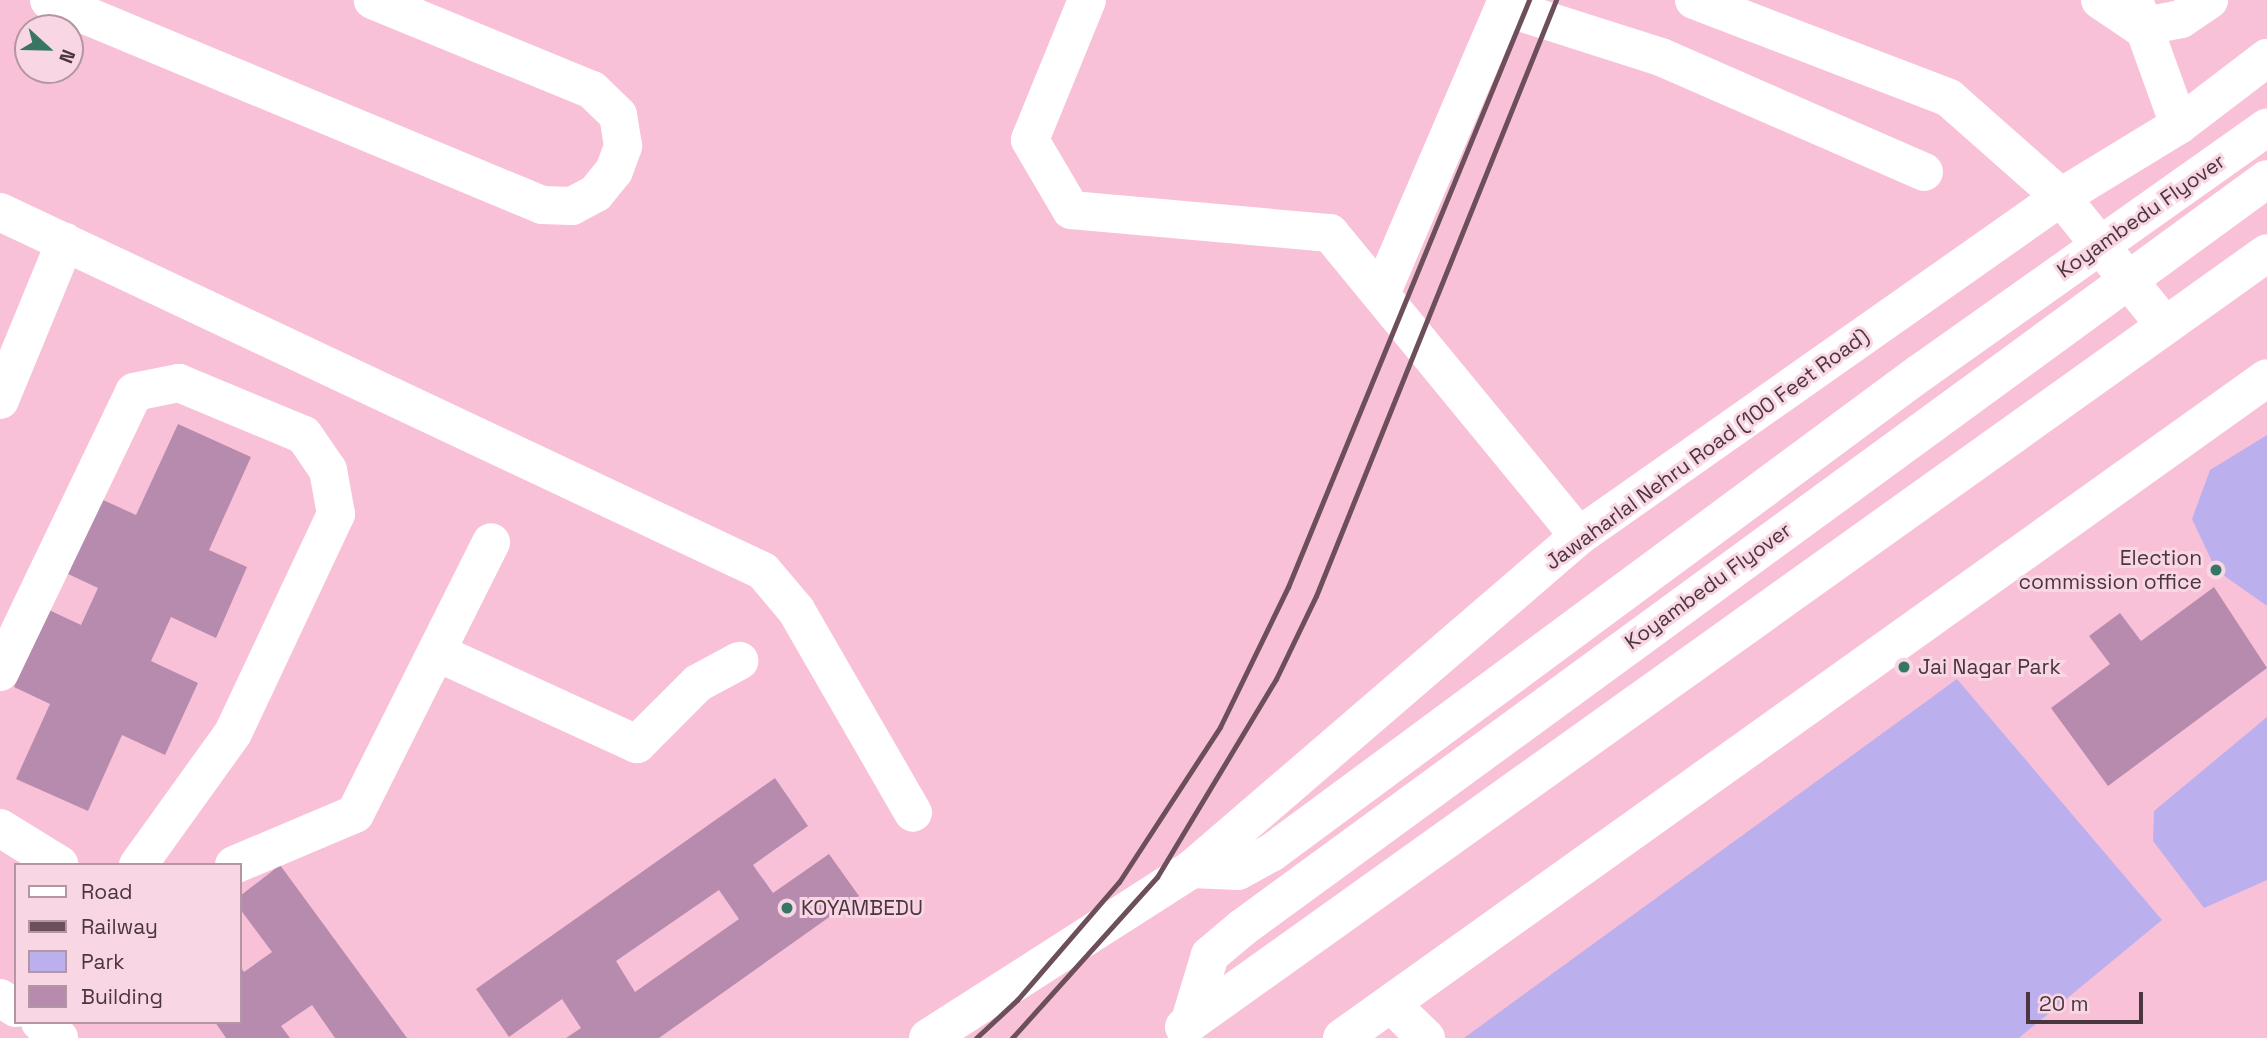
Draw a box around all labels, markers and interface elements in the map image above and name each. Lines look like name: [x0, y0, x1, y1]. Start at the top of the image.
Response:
north arrow: [14, 14, 84, 84]
text: N: [53, 46, 81, 67]
street label: Koyambedu Flyover: [2052, 149, 2230, 283]
street label: Jawaharlal Nehru Road (100 Feet Road): [1540, 323, 1874, 575]
street label: Koyambedu Flyover: [1620, 517, 1796, 655]
place label: Election commission office: [2018, 545, 2202, 595]
marker: Election commission office: [2208, 562, 2224, 578]
place label: Jai Nagar Park: [1918, 654, 2061, 680]
marker: Jai Nagar Park: [1896, 659, 1912, 675]
legend: [14, 863, 242, 1024]
text: Road: [81, 878, 133, 905]
place label: KOYAMBEDU: [801, 895, 923, 921]
marker: KOYAMBEDU: [779, 900, 795, 916]
text: Railway: [81, 913, 158, 940]
text: Park: [81, 948, 125, 975]
scale bar: [2029, 978, 2146, 1022]
text: Building: [81, 983, 163, 1010]
text: 20 m: [2039, 990, 2089, 1017]

